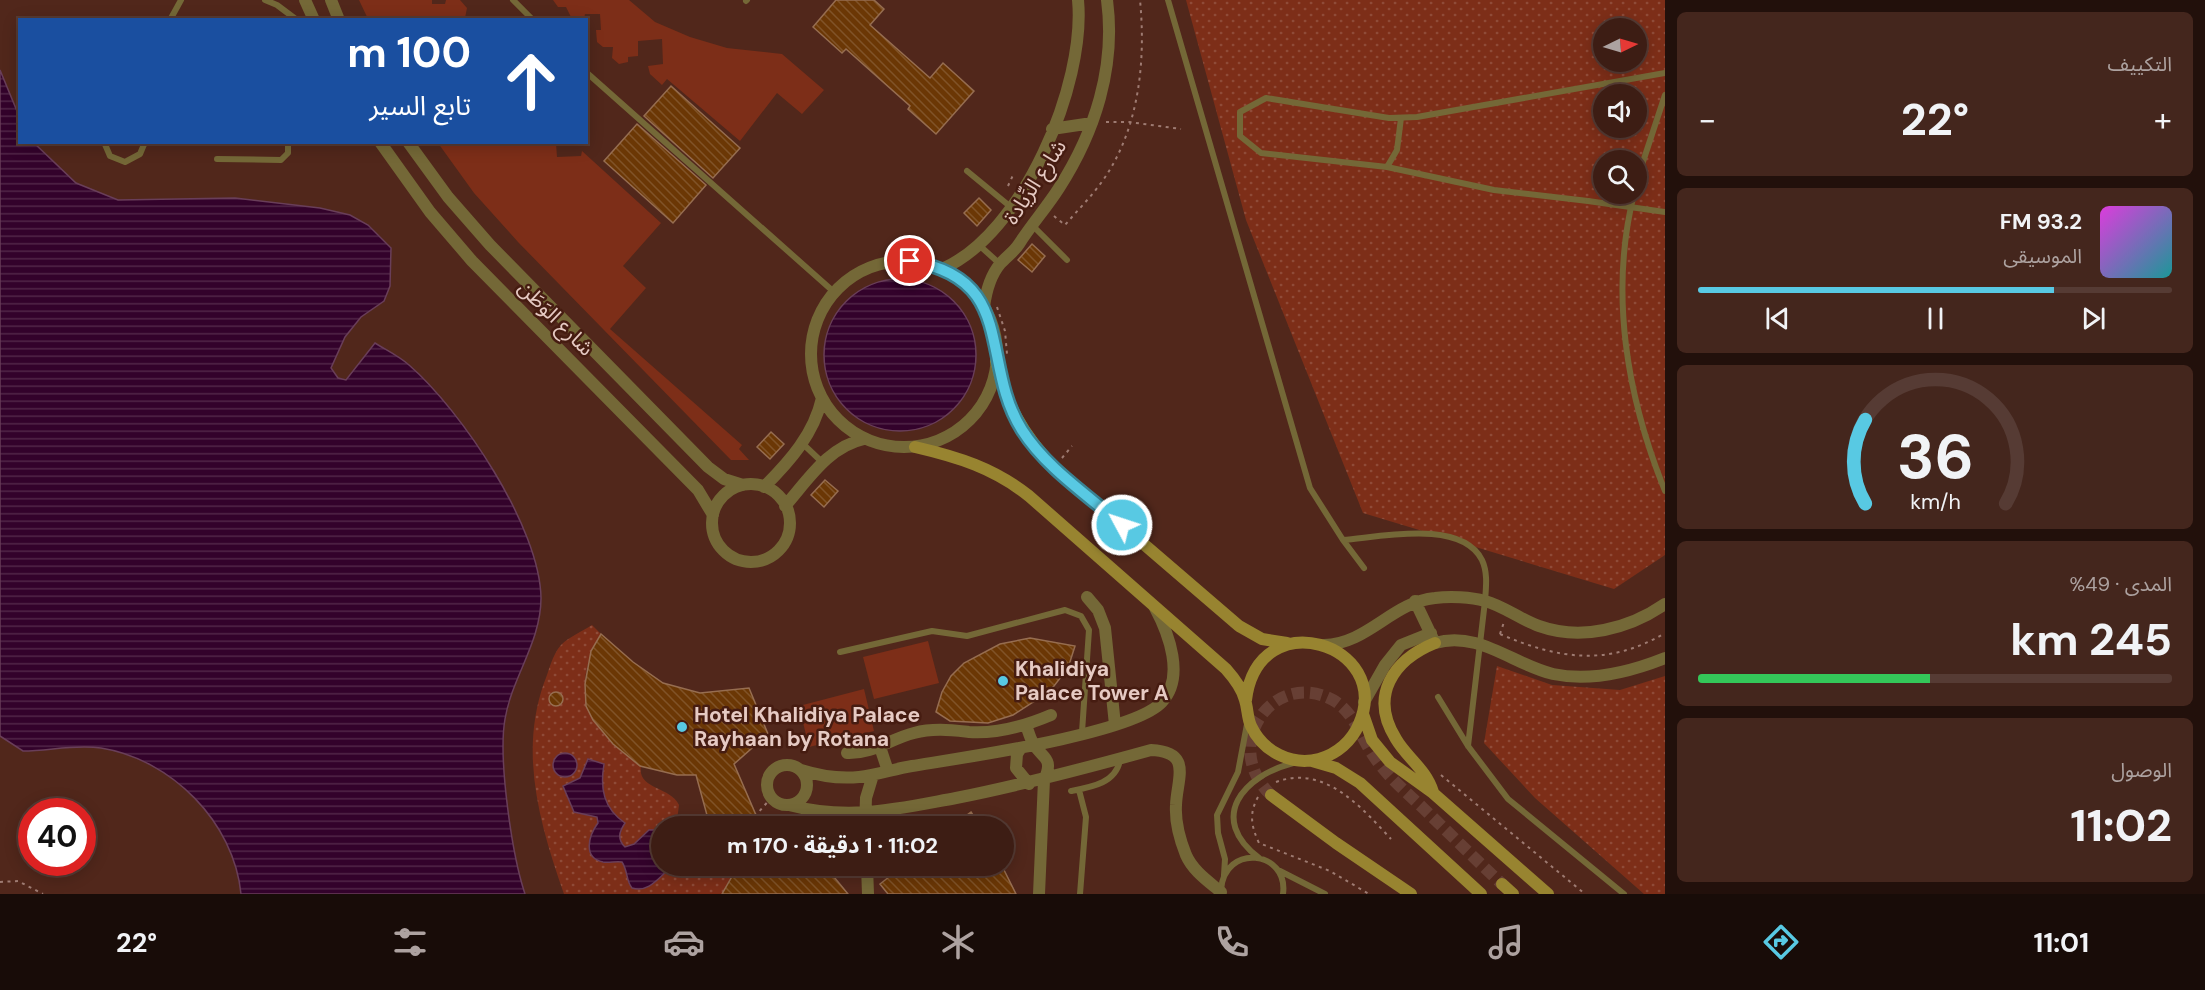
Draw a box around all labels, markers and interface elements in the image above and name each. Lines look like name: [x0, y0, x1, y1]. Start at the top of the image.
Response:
north arrow: [1593, 18, 1647, 72]
map controls: [1593, 18, 1647, 204]
text: 100 m: [347, 25, 471, 80]
icon: ahead: [492, 42, 570, 120]
text: التكييف: [2108, 51, 2172, 77]
button: sound: [1593, 84, 1647, 138]
text: تابع السير: [369, 88, 471, 123]
text: 22°: [1901, 90, 1969, 149]
text: −: [1698, 98, 1716, 141]
text: +: [2154, 98, 2172, 141]
street label: شارع الرِّيادة: [997, 134, 1074, 230]
button: search: [1593, 150, 1647, 204]
text: 93.2 FM: [2000, 207, 2082, 236]
pin: [884, 235, 935, 286]
text: الموسيقى: [2003, 243, 2082, 269]
icon: arrive: [893, 244, 926, 277]
street label: شارع الوَطَن: [511, 274, 600, 363]
icon: previous: [1761, 302, 1794, 335]
icon: pause: [1919, 302, 1952, 335]
icon: next: [2077, 302, 2110, 335]
text: 36: [1896, 416, 1974, 497]
text: km/h: [1910, 488, 1960, 516]
position arrow: [1090, 493, 1154, 557]
text: المدى · 49%: [2070, 571, 2172, 597]
text: 245 km: [2010, 610, 2172, 669]
place label: Khalidiya Palace Tower A: [1015, 655, 1169, 707]
marker: Khalidiya Palace Tower A: [996, 674, 1010, 688]
place label: Hotel Khalidiya Palace Rayhaan by Rotana: [694, 701, 920, 753]
marker: Hotel Khalidiya Palace Rayhaan by Rotana: [675, 720, 689, 734]
text: الوصول: [2111, 757, 2172, 783]
text: 11:02: [2070, 796, 2172, 855]
speed limit sign: 40: [18, 798, 96, 876]
text: 11:02 · 1 دقيقة · 170 m: [727, 831, 938, 860]
icon: filters: [389, 921, 431, 963]
icon: car: [663, 921, 705, 963]
icon: climate: [937, 921, 979, 963]
icon: phone: [1211, 921, 1253, 963]
icon: music: [1485, 921, 1527, 963]
icon: directions: [1760, 921, 1802, 963]
text: 22°: [116, 925, 157, 960]
text: 11:01: [2034, 925, 2089, 960]

